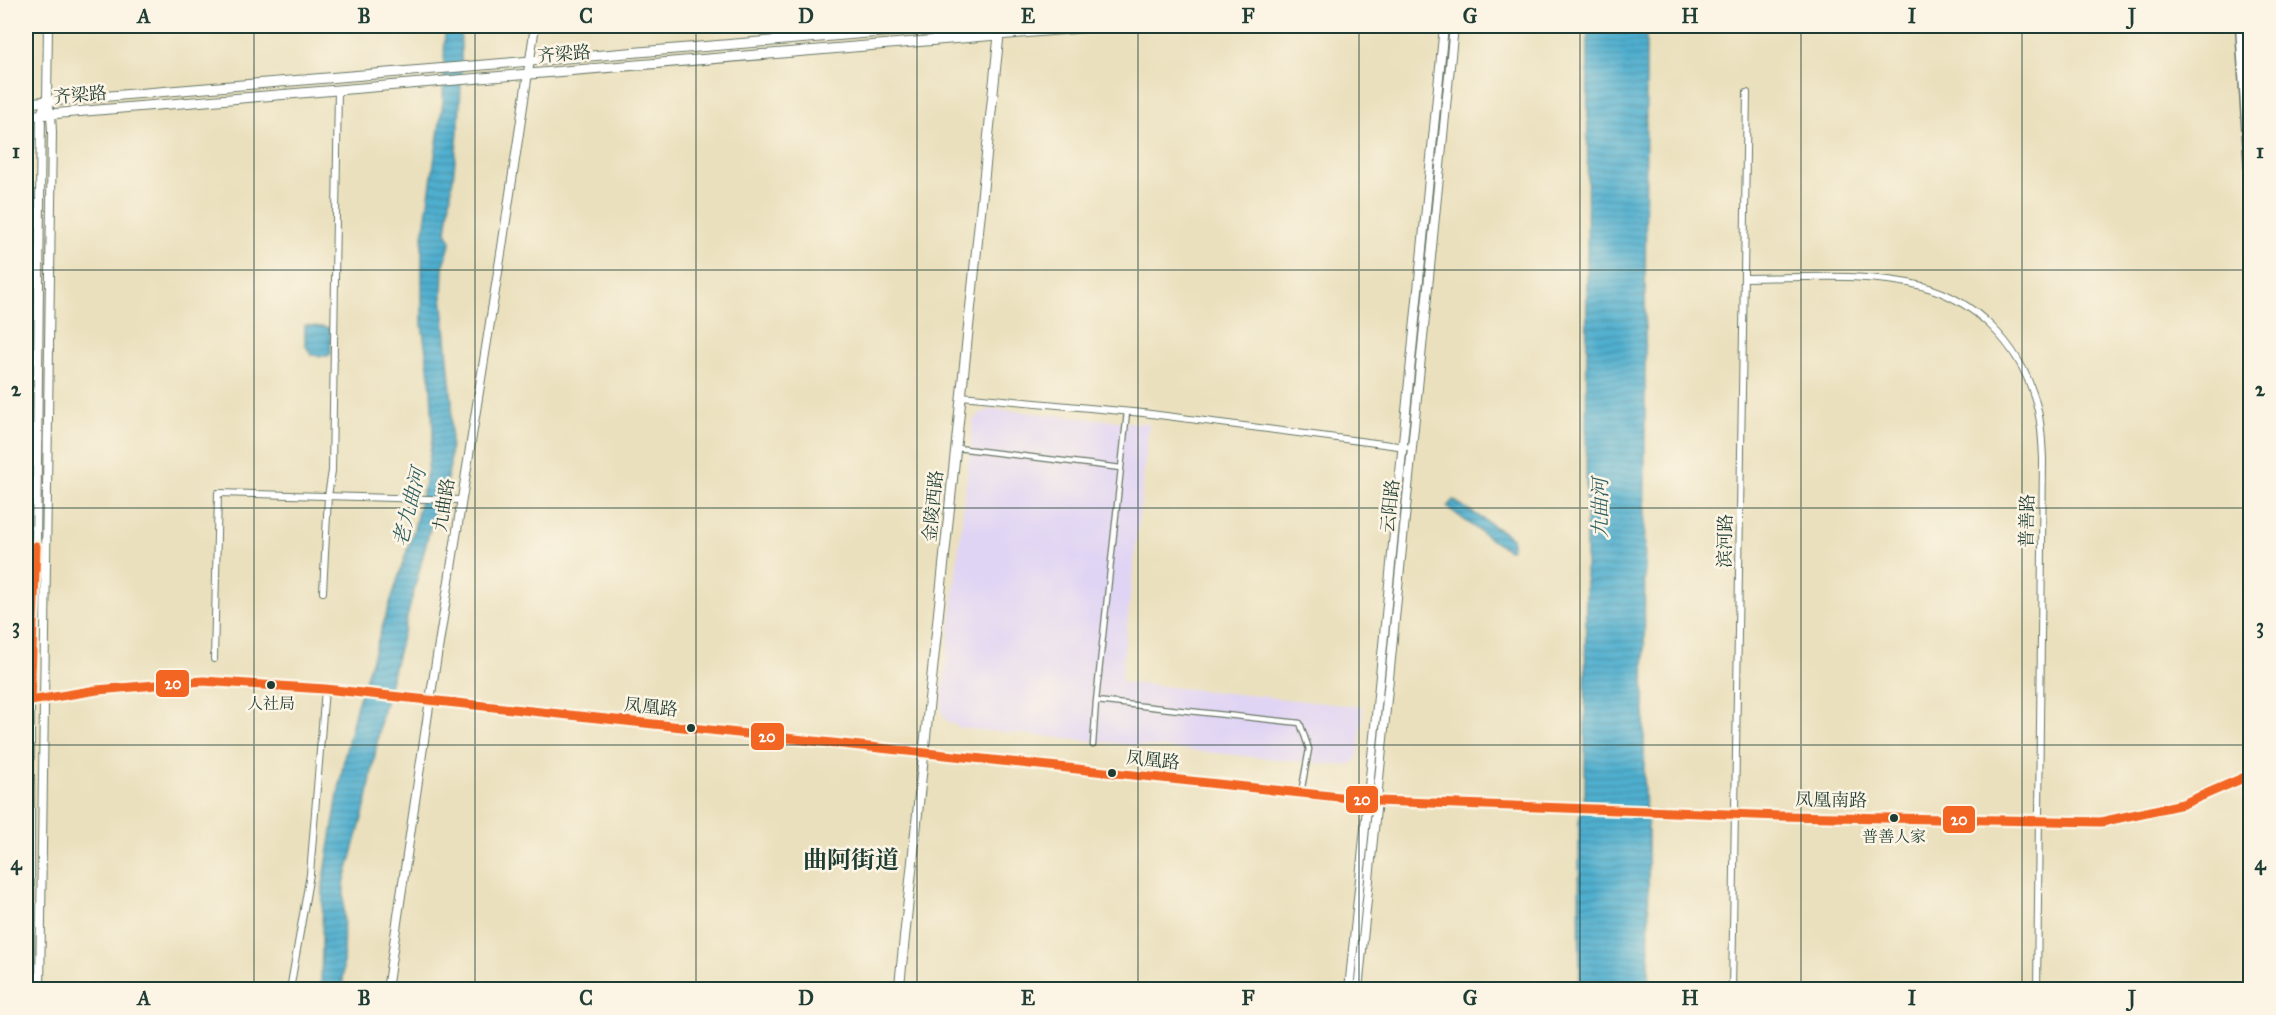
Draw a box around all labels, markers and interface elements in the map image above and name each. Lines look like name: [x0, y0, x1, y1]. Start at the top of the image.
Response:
text: A: [135, 4, 151, 28]
text: B: [357, 4, 371, 28]
text: C: [579, 4, 593, 28]
text: D: [798, 4, 814, 28]
text: E: [1021, 4, 1036, 28]
text: F: [1241, 4, 1255, 28]
text: G: [1463, 4, 1478, 28]
text: H: [1681, 4, 1699, 28]
text: I: [1908, 4, 1917, 28]
text: J: [2125, 4, 2137, 30]
street label: 齐梁路: [536, 41, 592, 67]
street label: 齐梁路: [52, 82, 108, 108]
text: 1: [12, 139, 20, 163]
text: 1: [2256, 139, 2264, 163]
text: 2: [11, 377, 22, 401]
text: 2: [2255, 377, 2266, 401]
water label: 老九曲河: [388, 462, 431, 549]
street label: 金陵西路: [918, 469, 948, 543]
water label: 九曲河: [1588, 475, 1612, 538]
street label: 九曲路: [429, 477, 459, 533]
street label: 云阳路: [1376, 478, 1404, 534]
street label: 普善路: [2016, 494, 2038, 548]
street label: 滨河路: [1714, 514, 1736, 568]
text: 3: [12, 614, 20, 639]
text: 3: [2256, 614, 2264, 639]
line badge: 20: [155, 669, 190, 698]
text: 20: [164, 674, 182, 693]
marker: 人社局: [265, 679, 277, 691]
street label: 凤凰路: [623, 693, 679, 721]
place label: 人社局: [247, 694, 295, 713]
unlabelled marker: [685, 722, 697, 734]
line badge: 20: [750, 722, 785, 751]
text: 20: [758, 727, 776, 746]
street label: 凤凰路: [1125, 746, 1181, 774]
unlabelled marker: [1106, 767, 1118, 779]
line badge: 20: [1345, 785, 1379, 814]
street label: 凤凰南路: [1795, 788, 1867, 812]
text: 20: [1353, 790, 1371, 809]
line badge: 20: [1942, 805, 1976, 834]
text: 20: [1950, 810, 1968, 829]
marker: 普善人家: [1888, 812, 1900, 824]
place label: 普善人家: [1862, 827, 1926, 846]
district label: 曲阿街道: [803, 845, 899, 875]
text: 4: [10, 851, 22, 876]
text: 4: [2254, 851, 2266, 876]
text: A: [135, 986, 151, 1010]
text: B: [357, 986, 371, 1010]
text: C: [579, 986, 593, 1010]
text: D: [798, 986, 814, 1010]
text: E: [1021, 986, 1036, 1010]
text: F: [1241, 986, 1255, 1010]
text: G: [1463, 986, 1478, 1010]
text: H: [1681, 986, 1699, 1010]
text: I: [1908, 986, 1917, 1010]
text: J: [2125, 986, 2137, 1012]

